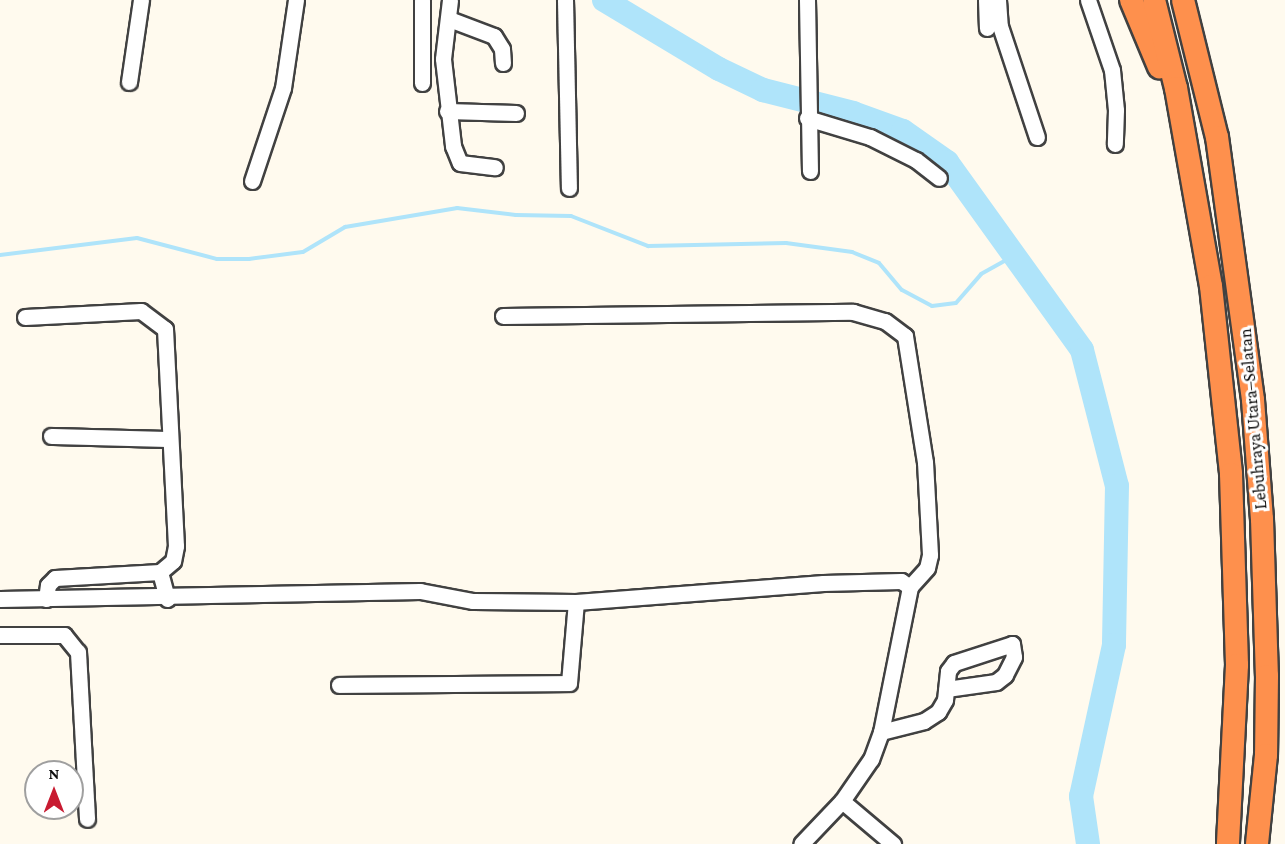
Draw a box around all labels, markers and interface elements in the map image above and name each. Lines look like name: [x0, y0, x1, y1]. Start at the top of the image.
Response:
street label: Lebuhraya Utara–Selatan: [1234, 328, 1272, 510]
north arrow: [24, 760, 84, 820]
text: N: [49, 765, 59, 782]

